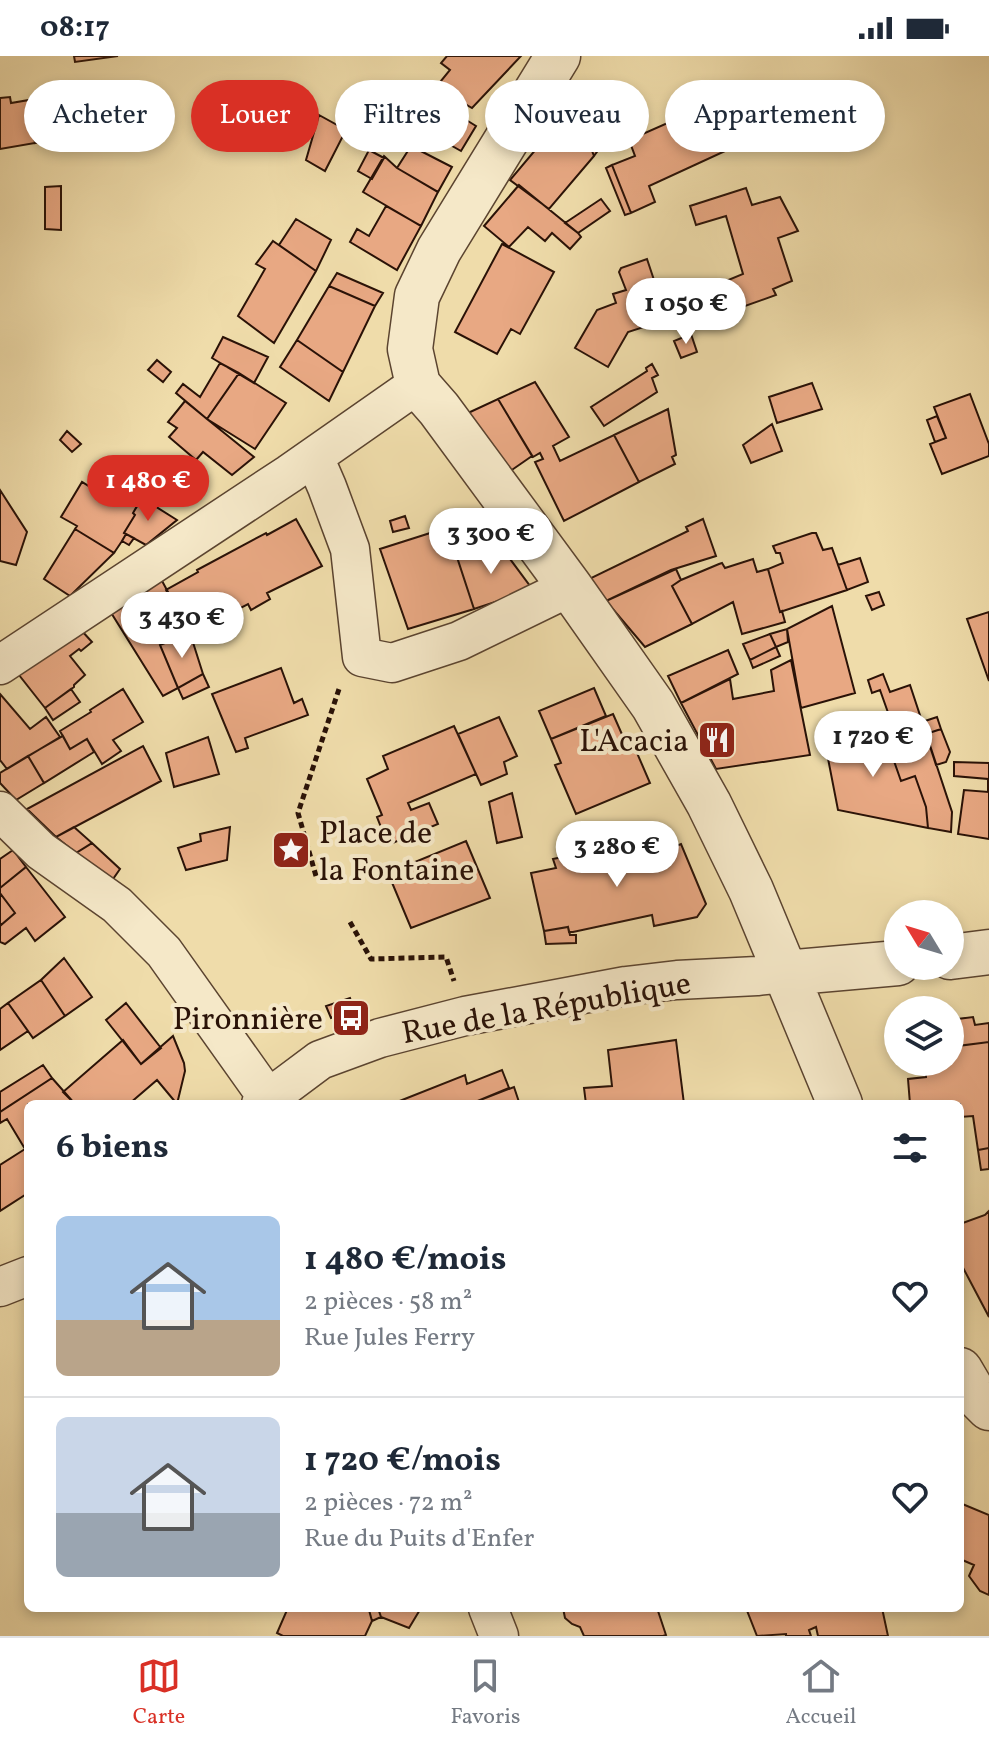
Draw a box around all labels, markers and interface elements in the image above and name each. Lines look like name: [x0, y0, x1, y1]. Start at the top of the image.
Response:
text: 08:17: [40, 7, 110, 49]
chip: Acheter: [24, 80, 175, 152]
chip: Louer: [191, 80, 319, 152]
chip: Filtres: [335, 80, 469, 152]
chip: Nouveau: [485, 80, 649, 152]
chip: Appartement: [665, 80, 885, 152]
pin: 1 050 €: [612, 278, 760, 346]
text: 1 050 €: [644, 286, 728, 322]
pin: 1 480 €: [74, 455, 222, 523]
text: 1 480 €: [105, 463, 191, 499]
pin: 3 300 €: [417, 508, 565, 576]
text: 3 300 €: [447, 516, 535, 552]
pin: 3 430 €: [108, 592, 256, 660]
text: 3 430 €: [139, 600, 225, 636]
pin: 1 720 €: [799, 711, 947, 779]
restaurant icon: L'Acacia: [696, 719, 738, 761]
text: 1 720 €: [832, 719, 914, 755]
place label: L'Acacia: [579, 721, 689, 765]
place label: Place de la Fontaine: [319, 813, 474, 894]
pin: 3 280 €: [543, 821, 691, 889]
place icon: Place de la Fontaine: [270, 829, 312, 871]
text: 3 280 €: [574, 829, 660, 865]
north arrow: [884, 900, 964, 980]
map controls: [884, 900, 964, 1076]
street label: Rue de la République: [398, 963, 695, 1057]
button: layers: [884, 996, 964, 1076]
bus stop icon: Pironnière: [330, 997, 372, 1039]
place label: Pironnière: [173, 999, 323, 1043]
text: 6 biens: [56, 1125, 169, 1172]
icon: filters: [888, 1126, 932, 1170]
text: 1 480 €/mois: [304, 1237, 506, 1284]
icon: home: [120, 1248, 216, 1344]
icon: heart: [888, 1274, 932, 1318]
text: 2 pièces · 58 m²: [304, 1284, 472, 1320]
text: Rue Jules Ferry: [304, 1320, 475, 1356]
text: 1 720 €/mois: [304, 1438, 501, 1485]
icon: home: [120, 1449, 216, 1545]
icon: heart: [888, 1475, 932, 1519]
text: 2 pièces · 72 m²: [304, 1485, 473, 1521]
text: Rue du Puits d'Enfer: [304, 1521, 534, 1557]
tab: Carte: [133, 1654, 185, 1733]
tab: Favoris: [450, 1654, 520, 1733]
tab: Accueil: [786, 1654, 856, 1733]

